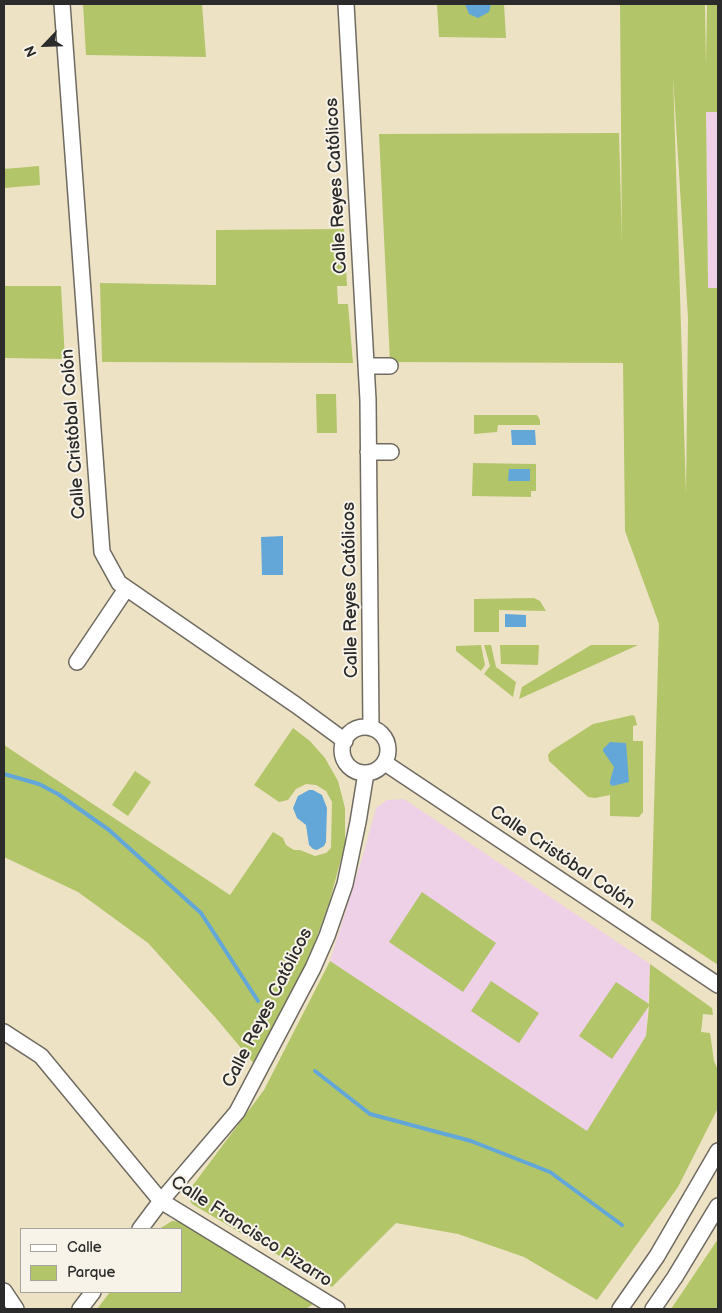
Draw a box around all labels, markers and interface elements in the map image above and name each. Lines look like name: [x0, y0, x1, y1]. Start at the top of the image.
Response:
north arrow: [20, 20, 70, 70]
text: N: [21, 43, 41, 60]
street label: Calle Reyes Católicos: [322, 97, 352, 275]
street label: Calle Cristóbal Colón: [57, 348, 91, 520]
street label: Calle Reyes Católicos: [339, 502, 363, 678]
street label: Calle Cristóbal Colón: [485, 801, 639, 915]
street label: Calle Reyes Católicos: [218, 925, 318, 1091]
street label: Calle Francisco Pizarro: [166, 1172, 336, 1292]
legend: [20, 1228, 182, 1293]
text: Calle: [67, 1238, 102, 1257]
text: Parque: [67, 1263, 115, 1282]

